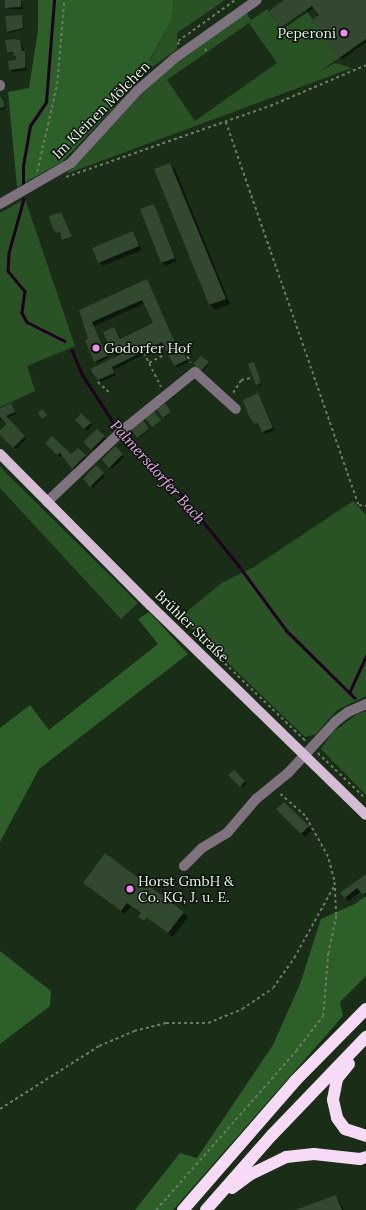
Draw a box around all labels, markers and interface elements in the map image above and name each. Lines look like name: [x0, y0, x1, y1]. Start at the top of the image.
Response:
place label: Peperoni: [278, 25, 336, 41]
marker: Peperoni: [339, 28, 349, 38]
street label: Im Kleinen Mölchen: [49, 58, 153, 162]
place label: Godorfer Hof: [104, 340, 191, 356]
marker: Godorfer Hof: [91, 343, 101, 353]
water label: Palmersdorfer Bach: [107, 416, 209, 528]
street label: Brühler Straße: [152, 587, 232, 665]
place label: Horst GmbH & Co. KG, J. u. E.: [138, 873, 234, 906]
marker: Horst GmbH & Co. KG, J. u. E.: [125, 884, 135, 894]

